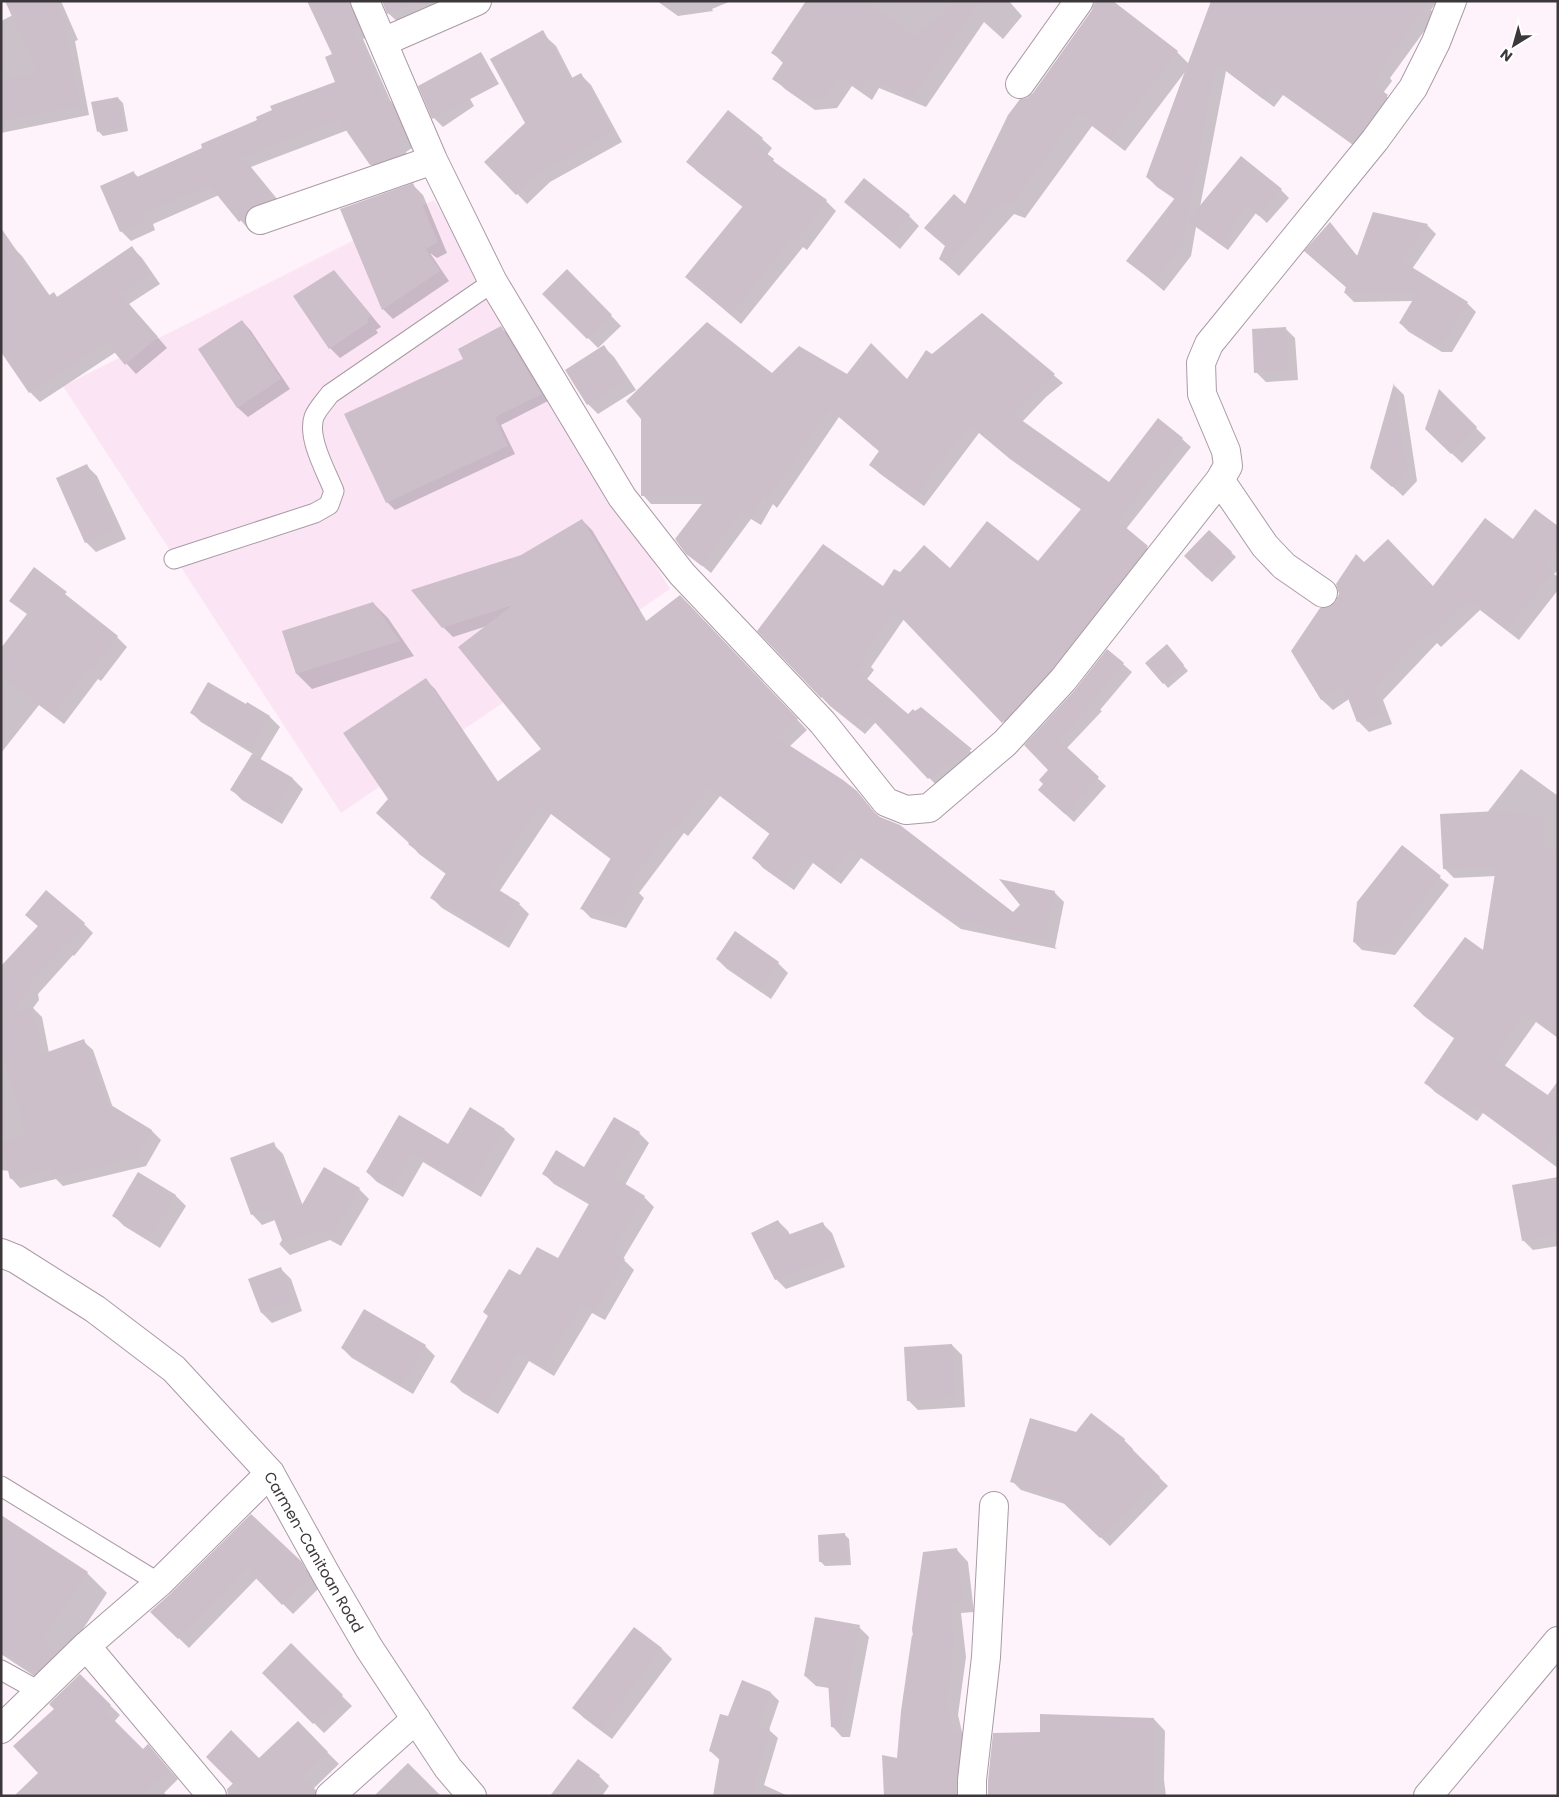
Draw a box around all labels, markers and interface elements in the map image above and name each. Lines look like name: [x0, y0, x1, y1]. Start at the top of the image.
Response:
north arrow: [1489, 20, 1539, 70]
text: N: [1496, 44, 1516, 67]
street label: Carmen-Canitoan Road: [259, 1468, 369, 1636]

